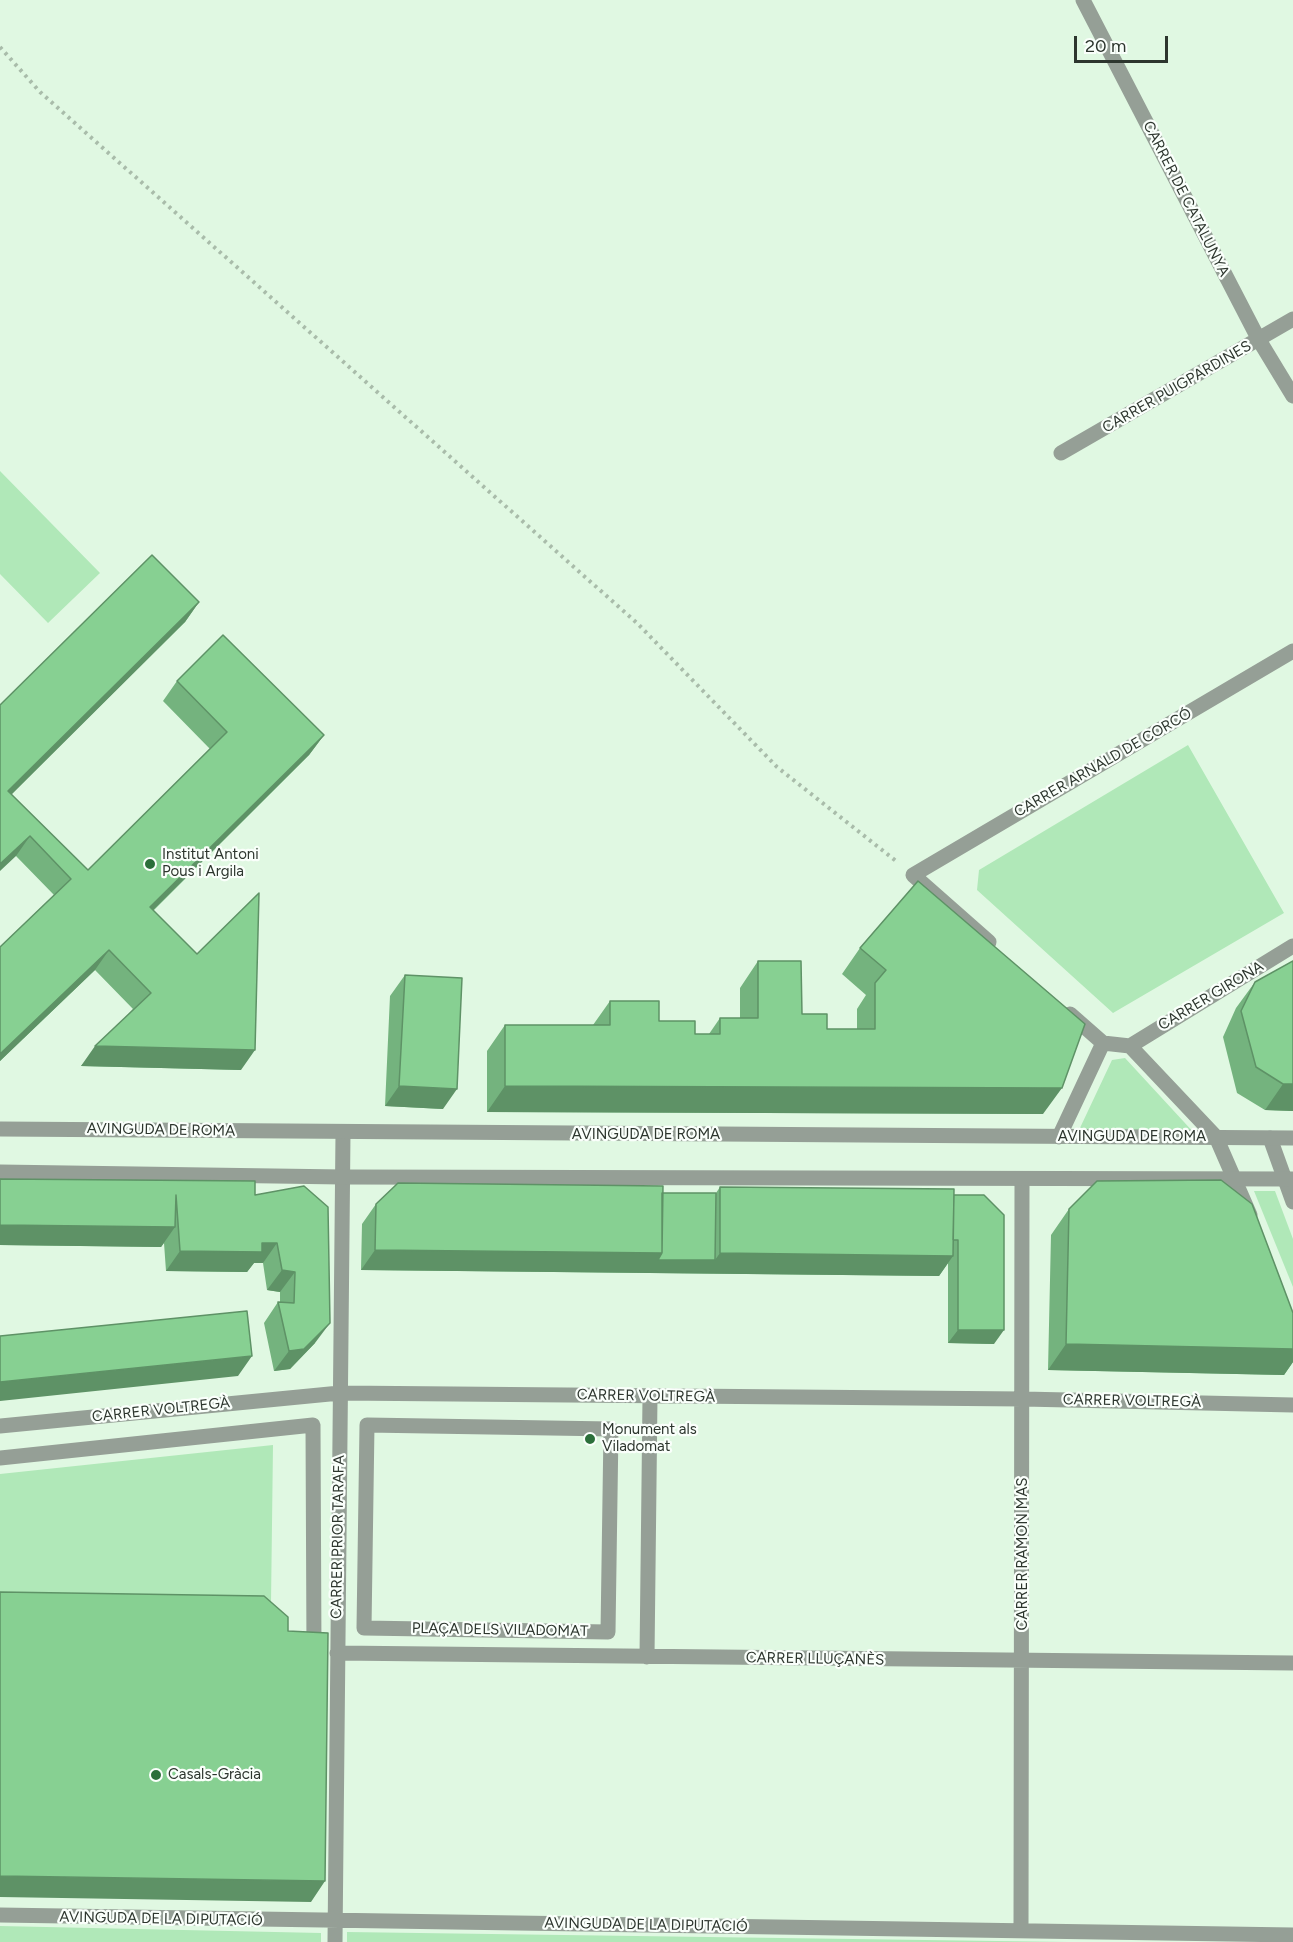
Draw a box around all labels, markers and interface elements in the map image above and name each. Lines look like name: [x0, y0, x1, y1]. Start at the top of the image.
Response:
scale bar: [1077, 24, 1172, 62]
text: 20 m: [1085, 35, 1126, 57]
street label: CARRER DE CATALUNYA: [1139, 118, 1233, 280]
street label: CARRER PUIGPARDINES: [1099, 337, 1255, 437]
street label: CARRER ARNALD DE CORCÓ: [1011, 705, 1195, 821]
place label: Institut Antoni Pous i Argila: [162, 846, 259, 881]
marker: Institut Antoni Pous i Argila: [143, 857, 157, 871]
street label: CARRER GIRONA: [1155, 957, 1267, 1035]
street label: AVINGUDA DE ROMA: [87, 1120, 235, 1140]
street label: AVINGUDA DE ROMA: [572, 1126, 720, 1144]
street label: AVINGUDA DE ROMA: [1058, 1128, 1206, 1146]
street label: CARRER VOLTREGÀ: [577, 1386, 715, 1406]
street label: CARRER VOLTREGÀ: [1063, 1391, 1201, 1411]
street label: CARRER VOLTREGÀ: [91, 1394, 231, 1426]
place label: Monument als Viladomat: [602, 1421, 697, 1456]
marker: Monument als Viladomat: [583, 1432, 597, 1446]
street label: CARRER PRIOR TARAFA: [328, 1455, 348, 1619]
street label: CARRER RAMON MAS: [1014, 1478, 1032, 1630]
street label: PLAÇA DELS VILADOMAT: [412, 1619, 588, 1641]
street label: CARRER LLUÇANÈS: [746, 1649, 884, 1669]
place label: Casals-Gràcia: [168, 1766, 261, 1784]
marker: Casals-Gràcia: [149, 1768, 163, 1782]
street label: AVINGUDA DE LA DIPUTACIÓ: [59, 1908, 263, 1930]
street label: AVINGUDA DE LA DIPUTACIÓ: [544, 1914, 748, 1936]

